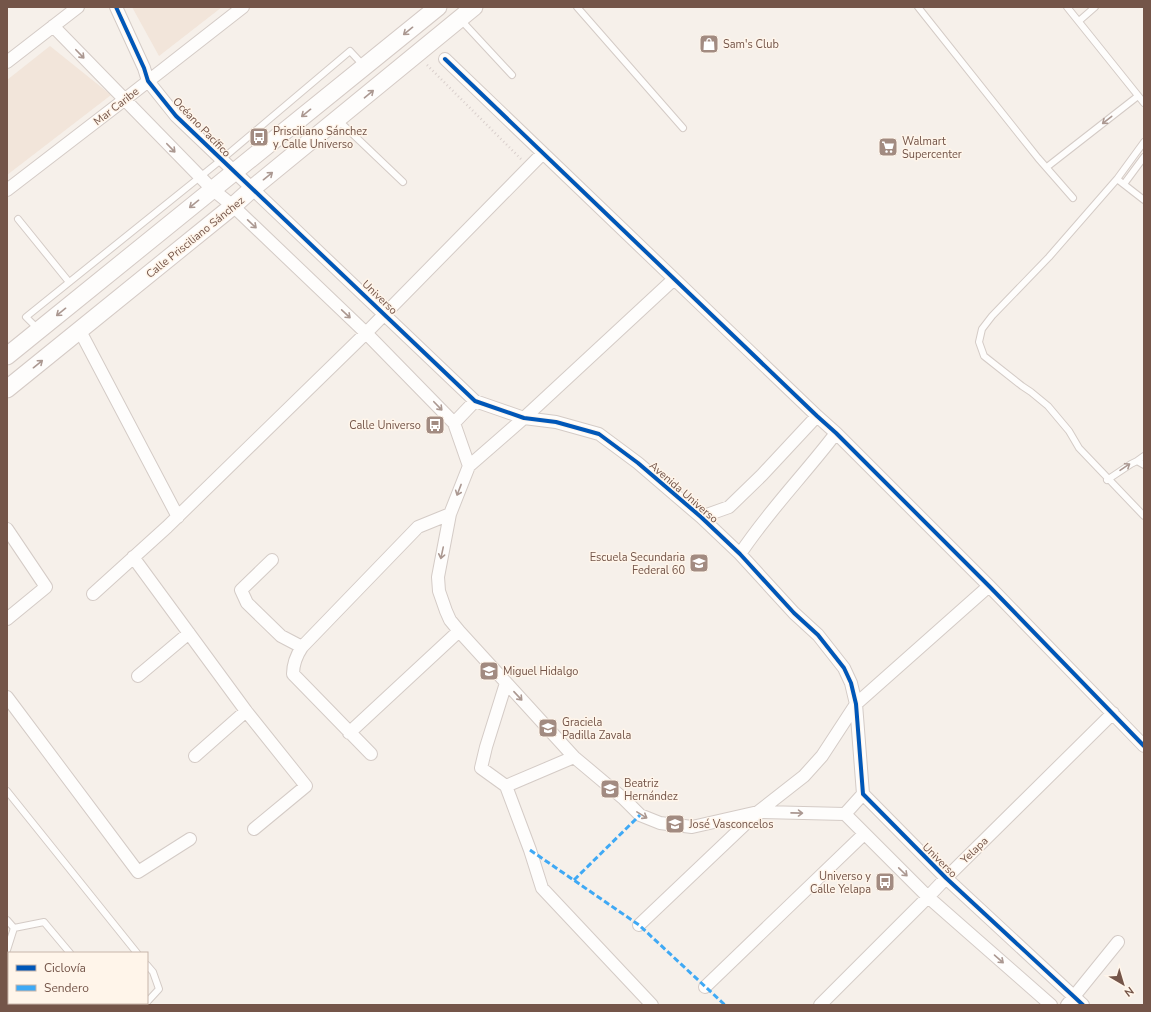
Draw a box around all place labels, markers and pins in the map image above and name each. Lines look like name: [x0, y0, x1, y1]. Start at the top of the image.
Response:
shop icon: Sam's Club: [698, 33, 720, 55]
place label: Sam's Club: [723, 37, 779, 52]
place label: Prisciliano Sánchez y Calle Universo: [273, 124, 367, 152]
bus stop icon: Prisciliano Sánchez y Calle Universo: [248, 126, 270, 148]
place label: Walmart Supercenter: [902, 134, 962, 162]
supermarket icon: Walmart Supercenter: [877, 136, 899, 158]
bus stop icon: Calle Universo: [424, 414, 446, 436]
place label: Calle Universo: [349, 418, 421, 433]
place label: Escuela Secundaria Federal 60: [590, 550, 685, 578]
school or university icon: Escuela Secundaria Federal 60: [688, 552, 710, 574]
school or university icon: Miguel Hidalgo: [478, 660, 500, 682]
place label: Miguel Hidalgo: [503, 664, 578, 679]
place label: Graciela Padilla Zavala: [562, 715, 631, 743]
school or university icon: Graciela Padilla Zavala: [537, 717, 559, 739]
place label: Beatriz Hernández: [624, 776, 678, 804]
school or university icon: Beatriz Hernández: [599, 778, 621, 800]
school or university icon: José Vasconcelos: [664, 813, 686, 835]
place label: José Vasconcelos: [688, 817, 774, 832]
place label: Universo y Calle Yelapa: [810, 869, 871, 897]
bus stop icon: Universo y Calle Yelapa: [874, 871, 896, 893]

